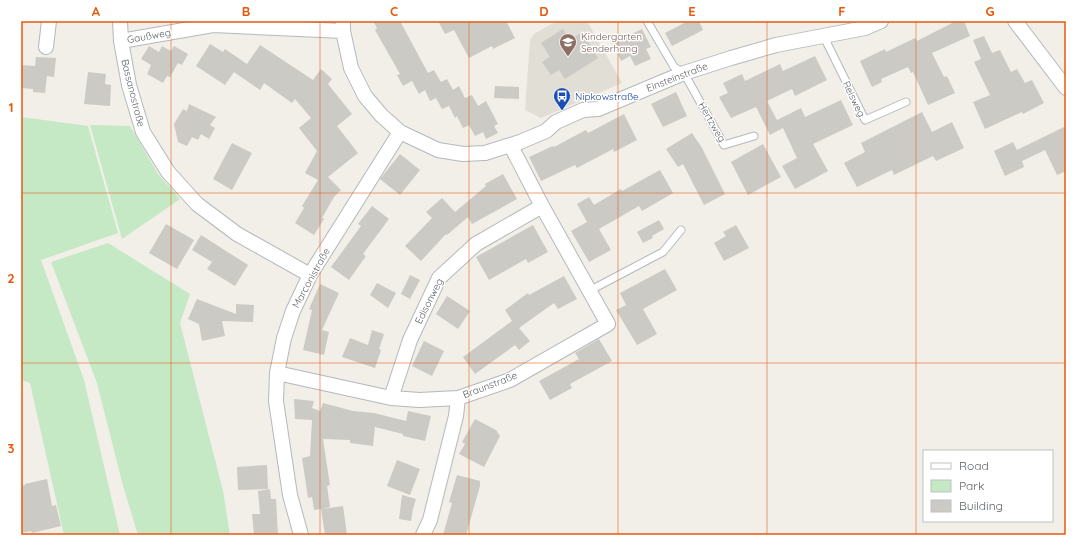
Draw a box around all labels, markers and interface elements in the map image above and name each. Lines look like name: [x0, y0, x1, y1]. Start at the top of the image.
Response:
text: A: [92, 3, 101, 19]
text: B: [242, 3, 250, 19]
text: C: [390, 3, 398, 19]
text: D: [539, 3, 549, 19]
text: E: [688, 3, 696, 19]
text: F: [838, 3, 846, 19]
text: G: [985, 3, 995, 19]
street label: Gaußweg: [126, 26, 172, 46]
place label: Kindergarten Senderhang: [581, 30, 642, 55]
school or university icon: Kindergarten Senderhang: [558, 32, 578, 57]
street label: Bassanostraße: [118, 58, 148, 129]
street label: Einsteinstraße: [644, 59, 710, 95]
street label: Reisweg: [840, 79, 868, 119]
bus stop icon: Nipkowstraße: [552, 86, 572, 111]
place label: Nipkowstraße: [575, 90, 639, 103]
text: 1: [8, 99, 14, 115]
street label: Hertzweg: [695, 100, 729, 144]
street label: Marconistraße: [289, 245, 333, 310]
text: 2: [7, 270, 15, 286]
street label: Edisonweg: [412, 276, 446, 326]
street label: Braunstraße: [461, 369, 519, 401]
text: 3: [8, 440, 15, 456]
legend: [923, 450, 1053, 522]
text: Road: [959, 458, 989, 473]
text: Park: [959, 478, 984, 493]
text: Building: [959, 498, 1003, 513]

